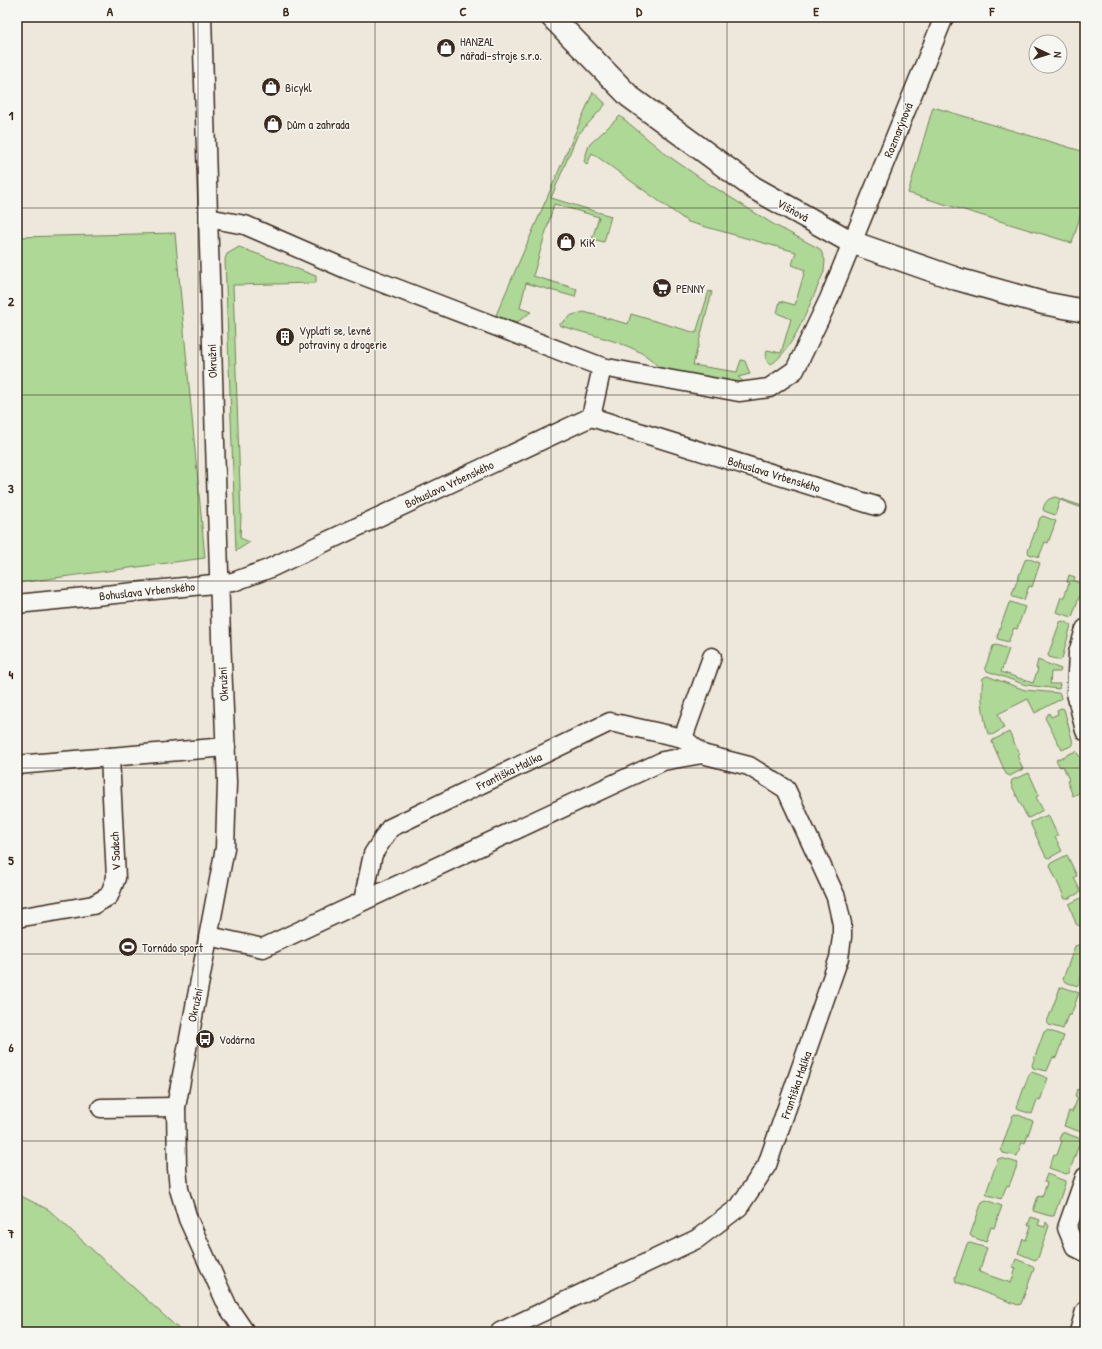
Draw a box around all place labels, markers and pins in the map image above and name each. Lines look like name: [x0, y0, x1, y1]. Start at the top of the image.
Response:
place label: HANZAL nářadí-stroje s.r.o.: [460, 33, 542, 64]
shop icon: HANZAL nářadí-stroje s.r.o.: [435, 37, 457, 59]
shop icon: Bicykl: [260, 76, 282, 98]
place label: Bicykl: [285, 79, 312, 96]
shop icon: Dům a zahrada: [262, 113, 284, 135]
place label: Dům a zahrada: [287, 116, 350, 133]
shop icon: KiK: [555, 231, 577, 253]
place label: KiK: [580, 234, 596, 251]
supermarket icon: PENNY: [651, 277, 673, 299]
place label: PENNY: [676, 280, 706, 297]
place label: Vyplatí se, levné potraviny a drogerie: [299, 322, 387, 353]
building icon: Vyplatí se, levné potraviny a drogerie: [274, 326, 296, 348]
sports icon: Tornádo sport: [117, 936, 139, 958]
place label: Tornádo sport: [142, 939, 204, 956]
bus stop icon: Vodárna: [194, 1028, 216, 1050]
place label: Vodárna: [219, 1031, 255, 1048]

